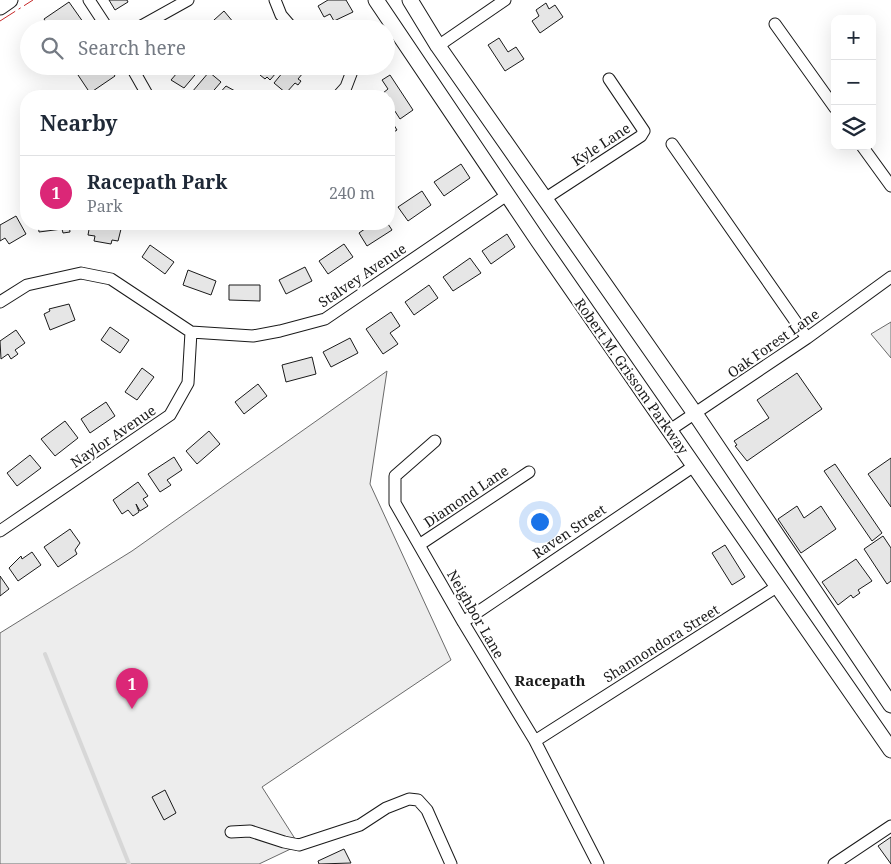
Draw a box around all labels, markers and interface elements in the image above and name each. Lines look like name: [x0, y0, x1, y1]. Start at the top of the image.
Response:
map controls: [831, 15, 876, 150]
button: +: [831, 15, 876, 60]
search box: [20, 20, 395, 75]
icon: search: [38, 34, 66, 62]
text: Search here: [78, 35, 186, 61]
button: −: [831, 60, 876, 105]
button: layers: [831, 105, 876, 150]
text: Nearby: [40, 109, 118, 137]
street label: Kyle Lane: [568, 118, 634, 170]
text: Racepath Park: [87, 169, 227, 195]
text: 1: [51, 182, 61, 204]
text: 240 m: [329, 182, 375, 204]
text: Park: [87, 195, 123, 217]
street label: Stalvey Avenue: [314, 239, 410, 311]
street label: Robert M. Grissom Parkway: [571, 294, 693, 458]
street label: Oak Forest Lane: [723, 304, 823, 382]
street label: Naylor Avenue: [67, 400, 159, 472]
street label: Diamond Lane: [420, 461, 512, 531]
street label: Raven Street: [529, 499, 609, 562]
your location: [527, 509, 553, 535]
street label: Neighbor Lane: [443, 566, 509, 662]
street label: Shannondora Street: [600, 600, 723, 686]
pin: 1: [116, 668, 148, 709]
district label: Racepath: [515, 670, 585, 690]

